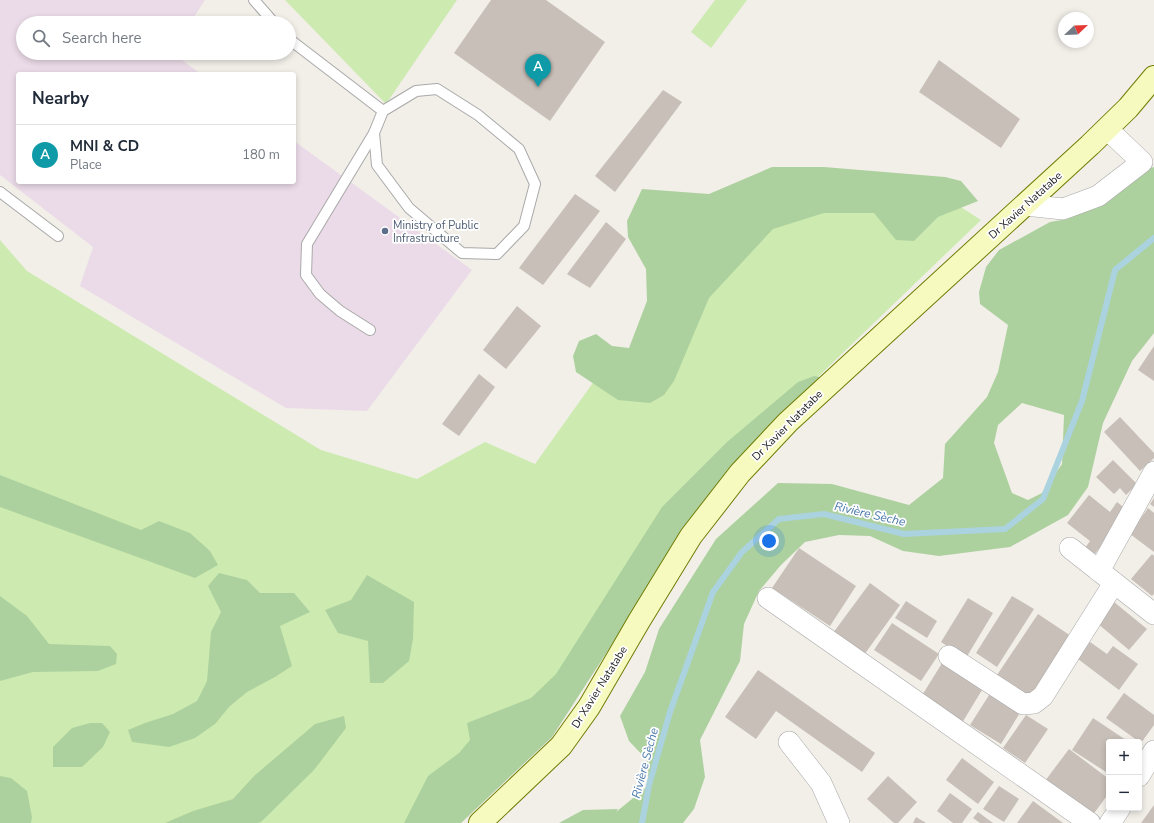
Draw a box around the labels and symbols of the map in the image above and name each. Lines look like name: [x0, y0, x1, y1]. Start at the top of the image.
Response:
north arrow: [1058, 12, 1094, 48]
pin: A: [525, 54, 551, 87]
street label: Dr Xavier Natatabe: [985, 168, 1065, 242]
place label: Ministry of Public Infrastructure: [393, 218, 479, 246]
marker: Ministry of Public Infrastructure: [380, 226, 390, 236]
street label: Dr Xavier Natatabe: [749, 387, 826, 464]
water label: Rivière Sèche: [833, 498, 908, 530]
your location: [759, 531, 779, 551]
street label: Dr Xavier Natatabe: [568, 643, 631, 731]
water label: Rivière Sèche: [628, 725, 662, 800]

